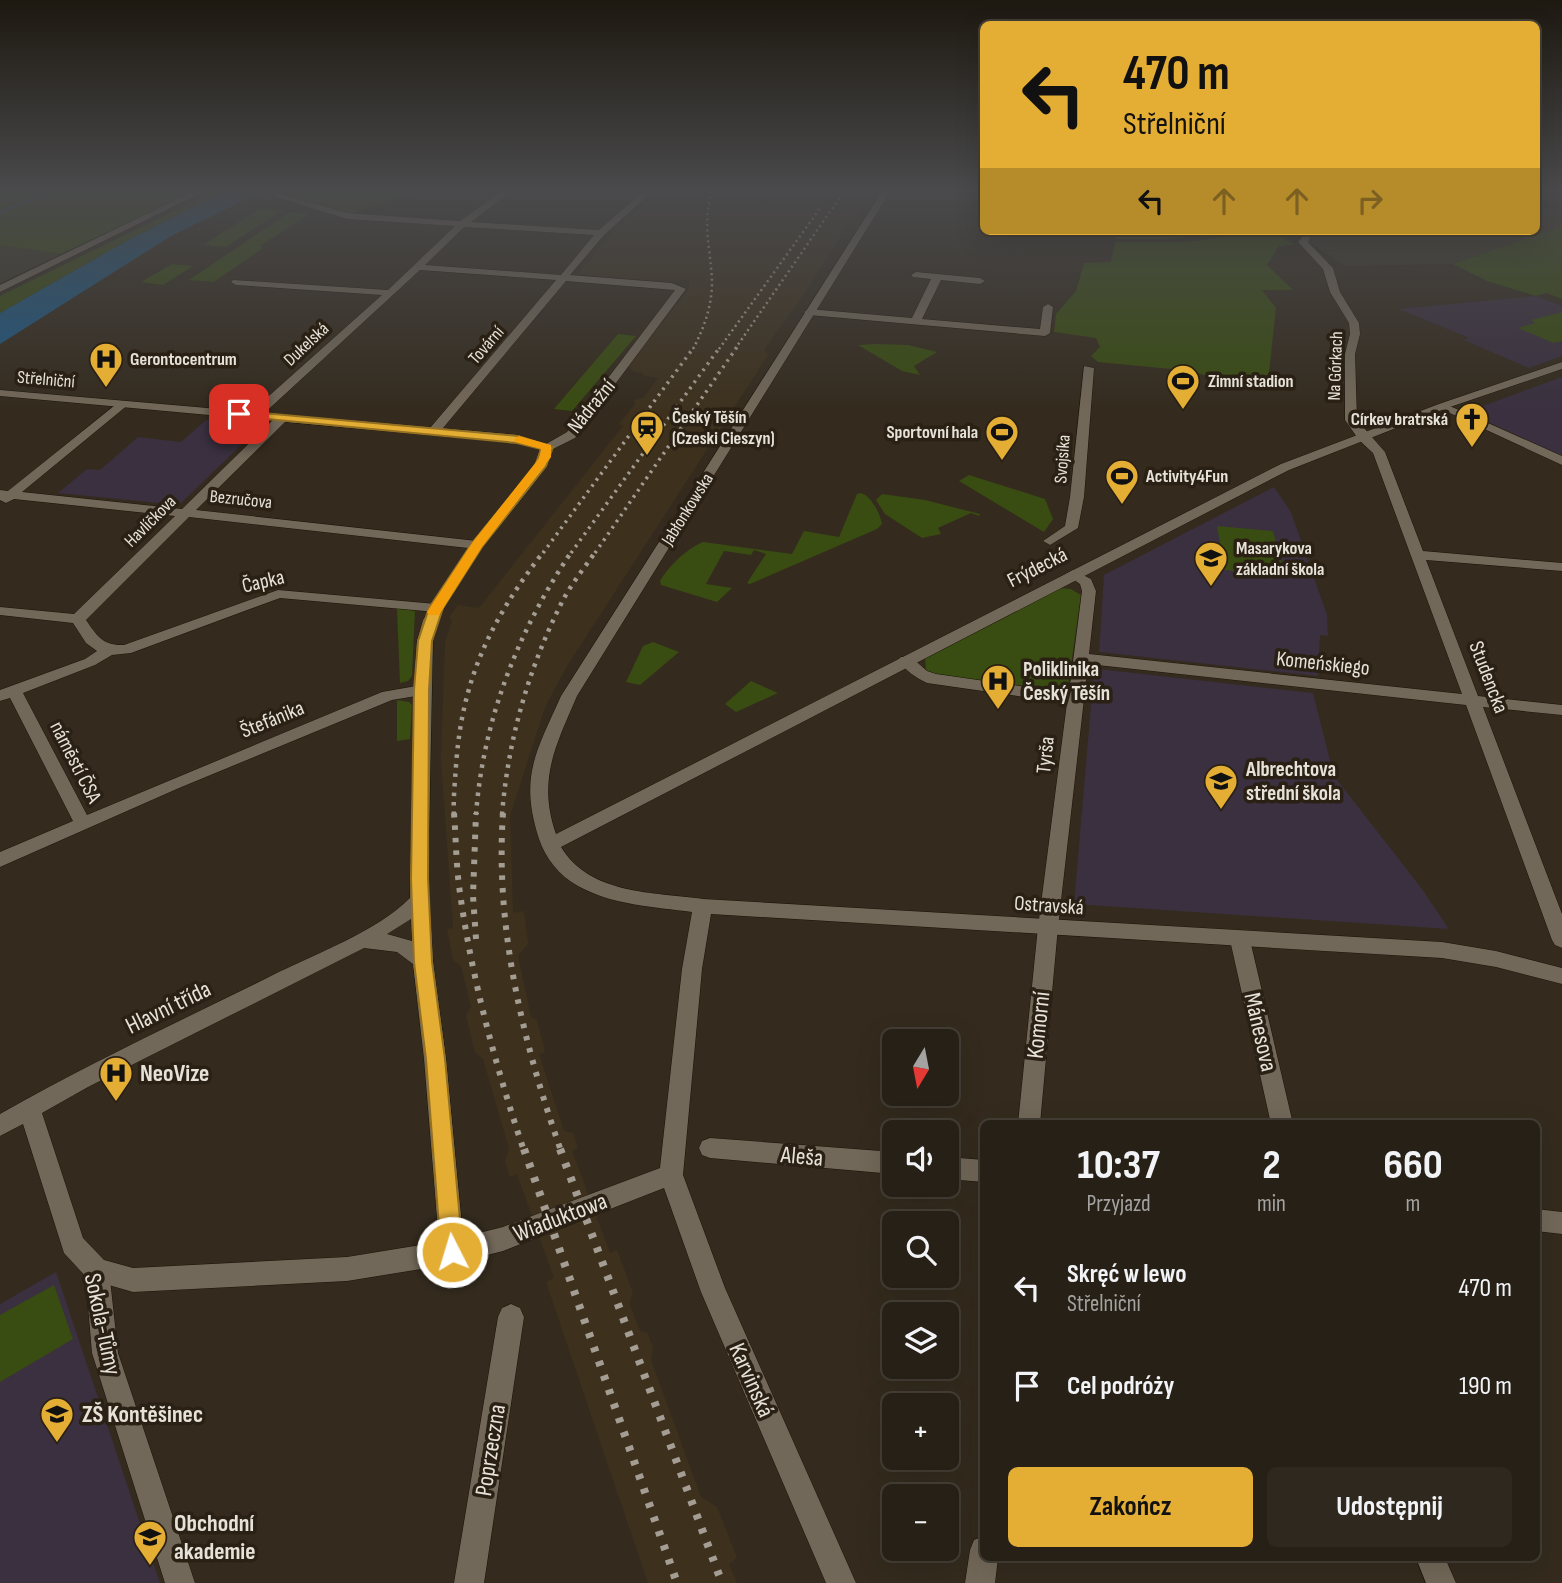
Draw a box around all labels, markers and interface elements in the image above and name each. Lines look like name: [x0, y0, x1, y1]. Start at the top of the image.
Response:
text: 470 m: [1123, 45, 1230, 104]
icon: left: [1008, 49, 1099, 140]
text: Střelniční: [1123, 105, 1226, 144]
icon: left: [1132, 182, 1170, 220]
icon: ahead: [1205, 182, 1243, 220]
icon: ahead: [1278, 182, 1316, 220]
icon: right: [1351, 182, 1389, 220]
street label: Dukelská: [279, 318, 333, 370]
street label: Tovární: [464, 322, 509, 369]
street label: Na Górkach: [1324, 331, 1347, 401]
hospital icon: Gerontocentrum: [87, 340, 125, 389]
place label: Gerontocentrum: [130, 349, 237, 370]
sports icon: Zimní stadion: [1164, 362, 1202, 411]
street label: Střelniční: [16, 367, 76, 393]
place label: Zimní stadion: [1208, 371, 1294, 392]
street label: Nádražní: [562, 374, 621, 438]
pin: [209, 384, 269, 444]
icon: arrive: [220, 395, 258, 433]
church icon: Církev bratrská: [1453, 400, 1491, 449]
place label: Český Těšín (Czeski Cieszyn): [672, 407, 775, 449]
station icon: Český Těšín (Czeski Cieszyn): [628, 408, 666, 457]
place label: Církev bratrská: [1351, 409, 1448, 430]
sports icon: Sportovní hala: [983, 413, 1021, 462]
place label: Sportovní hala: [886, 422, 978, 443]
street label: Svojsíka: [1050, 434, 1075, 484]
sports icon: Activity4Fun: [1103, 457, 1141, 506]
place label: Activity4Fun: [1145, 466, 1228, 487]
street label: Jabłonkowska: [657, 469, 718, 550]
street label: Bezručova: [209, 486, 273, 513]
street label: Havlíčkova: [120, 491, 181, 552]
place label: Masarykova základní škola: [1236, 538, 1324, 580]
school or university icon: Masarykova základní škola: [1192, 539, 1230, 588]
street label: Frýdecká: [1003, 542, 1071, 593]
street label: Čapka: [239, 565, 287, 598]
street label: Studencka: [1463, 638, 1514, 717]
street label: Komeńskiego: [1275, 646, 1371, 681]
place label: Poliklinika Český Těšín: [1023, 657, 1110, 706]
hospital icon: Poliklinika Český Těšín: [979, 662, 1017, 711]
street label: Štefánika: [237, 695, 308, 744]
street label: náměstí ČSA: [44, 717, 107, 808]
street label: Tyrša: [1031, 735, 1060, 775]
place label: Albrechtova střední škola: [1245, 757, 1341, 806]
school or university icon: Albrechtova střední škola: [1202, 762, 1240, 811]
street label: Ostravská: [1013, 891, 1085, 920]
street label: Hlavní třída: [121, 974, 216, 1041]
street label: Komorní: [1021, 989, 1056, 1060]
street label: Mánesova: [1237, 990, 1284, 1074]
north arrow: [882, 1029, 959, 1106]
map controls: [882, 1029, 959, 1561]
hospital icon: NeoVize: [97, 1054, 135, 1103]
place label: NeoVize: [140, 1059, 209, 1088]
button: sound: [882, 1120, 959, 1197]
street label: Aleša: [779, 1140, 824, 1173]
text: 10:37: [1077, 1140, 1160, 1191]
text: 2: [1262, 1140, 1281, 1191]
text: 660: [1383, 1140, 1443, 1191]
street label: Wiaduktowa: [509, 1186, 611, 1249]
text: Przyjazd: [1086, 1190, 1151, 1218]
text: min: [1257, 1190, 1286, 1218]
text: m: [1406, 1190, 1420, 1218]
button: search: [882, 1211, 959, 1288]
position arrow: [415, 1215, 489, 1289]
text: Skręć w lewo: [1067, 1259, 1187, 1290]
icon: left: [1008, 1269, 1046, 1307]
street label: Sokola-Tůmy: [78, 1271, 127, 1378]
text: 470 m: [1459, 1273, 1512, 1304]
text: Střelniční: [1067, 1290, 1141, 1318]
button: layers: [882, 1302, 959, 1379]
street label: Karvinská: [722, 1339, 781, 1422]
icon: arrive: [1008, 1367, 1046, 1405]
text: Cel podróży: [1067, 1371, 1174, 1402]
text: 190 m: [1459, 1371, 1512, 1402]
button: +: [882, 1393, 959, 1470]
school or university icon: ZŠ Kontěšinec: [38, 1395, 76, 1444]
place label: ZŠ Kontěšinec: [82, 1400, 203, 1429]
street label: Poprzeczna: [469, 1402, 512, 1498]
button: Zakończ: [1008, 1467, 1253, 1547]
button: Udostępnij: [1267, 1467, 1512, 1547]
button: −: [882, 1484, 959, 1561]
place label: Obchodní akademie: [174, 1509, 255, 1566]
school or university icon: Obchodní akademie: [131, 1518, 169, 1567]

